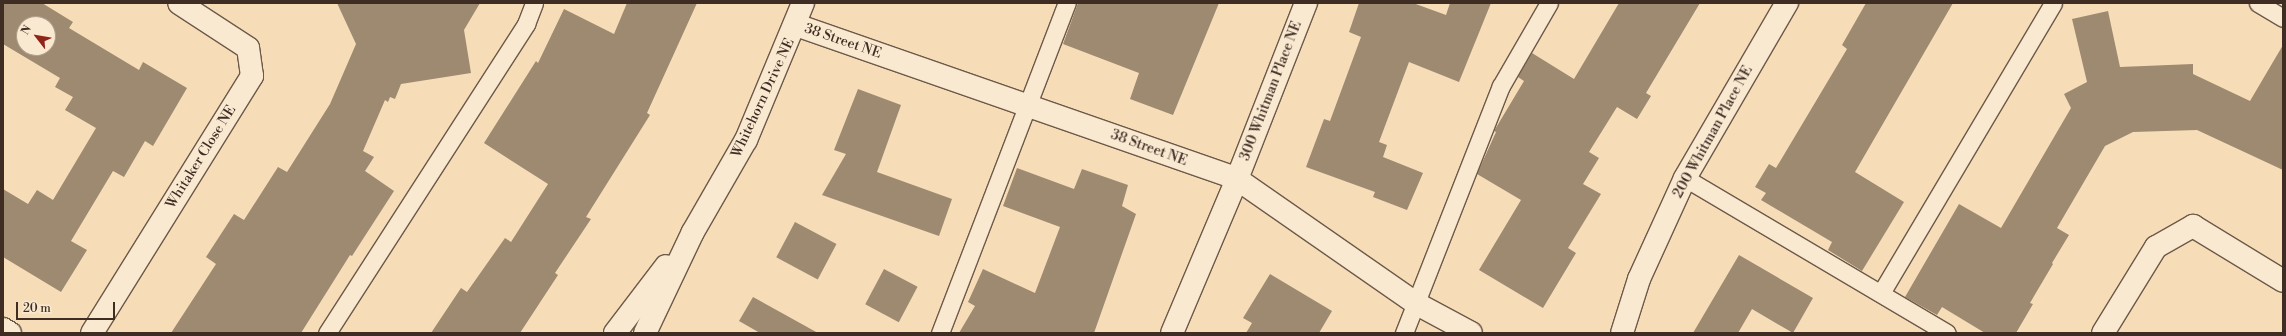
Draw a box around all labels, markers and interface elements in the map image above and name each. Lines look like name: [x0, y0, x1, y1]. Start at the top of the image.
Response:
north arrow: [16, 16, 56, 56]
street label: 300 Whitman Place NE: [1237, 19, 1305, 163]
street label: 38 Street NE: [802, 20, 884, 62]
text: N: [18, 23, 35, 38]
street label: Whitehorn Drive NE: [728, 36, 798, 160]
street label: 200 Whitman Place NE: [1670, 63, 1756, 201]
street label: Whitaker Close NE: [162, 102, 240, 212]
street label: 38 Street NE: [1108, 126, 1190, 170]
scale bar: [18, 294, 117, 320]
text: 20 m: [23, 301, 51, 316]

